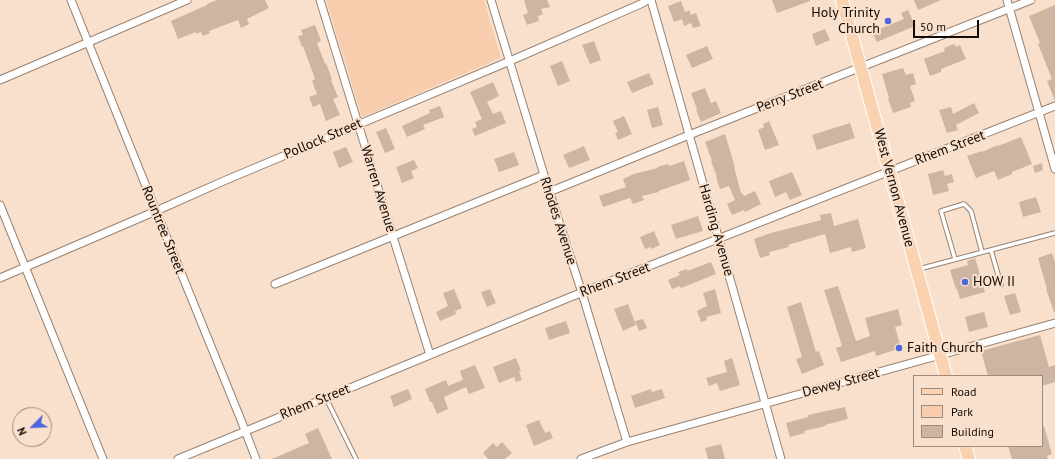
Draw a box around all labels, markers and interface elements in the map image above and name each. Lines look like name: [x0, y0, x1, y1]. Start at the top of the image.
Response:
place label: Holy Trinity Church: [811, 5, 880, 38]
scale bar: [915, 12, 981, 38]
marker: Holy Trinity Church: [883, 16, 893, 26]
text: 50 m: [920, 19, 946, 34]
street label: Perry Street: [754, 76, 826, 116]
street label: Pollock Street: [282, 115, 364, 163]
street label: West Vernon Avenue: [870, 127, 918, 249]
street label: Rhem Street: [912, 127, 988, 169]
street label: Warren Avenue: [357, 144, 399, 234]
street label: Rhodes Avenue: [536, 175, 580, 267]
street label: Harding Avenue: [695, 182, 737, 278]
street label: Rountree Street: [138, 184, 188, 276]
street label: Rhem Street: [577, 259, 653, 301]
place label: HOW II: [973, 274, 1015, 290]
marker: HOW II: [960, 277, 970, 287]
place label: Faith Church: [907, 340, 983, 356]
marker: Faith Church: [894, 343, 904, 353]
street label: Dewey Street: [801, 365, 881, 401]
legend: [913, 375, 1043, 447]
street label: Rhem Street: [278, 380, 352, 424]
text: Road: [951, 384, 976, 399]
text: Park: [951, 404, 973, 419]
north arrow: [12, 407, 52, 447]
text: Building: [951, 424, 994, 439]
text: N: [14, 425, 30, 438]

